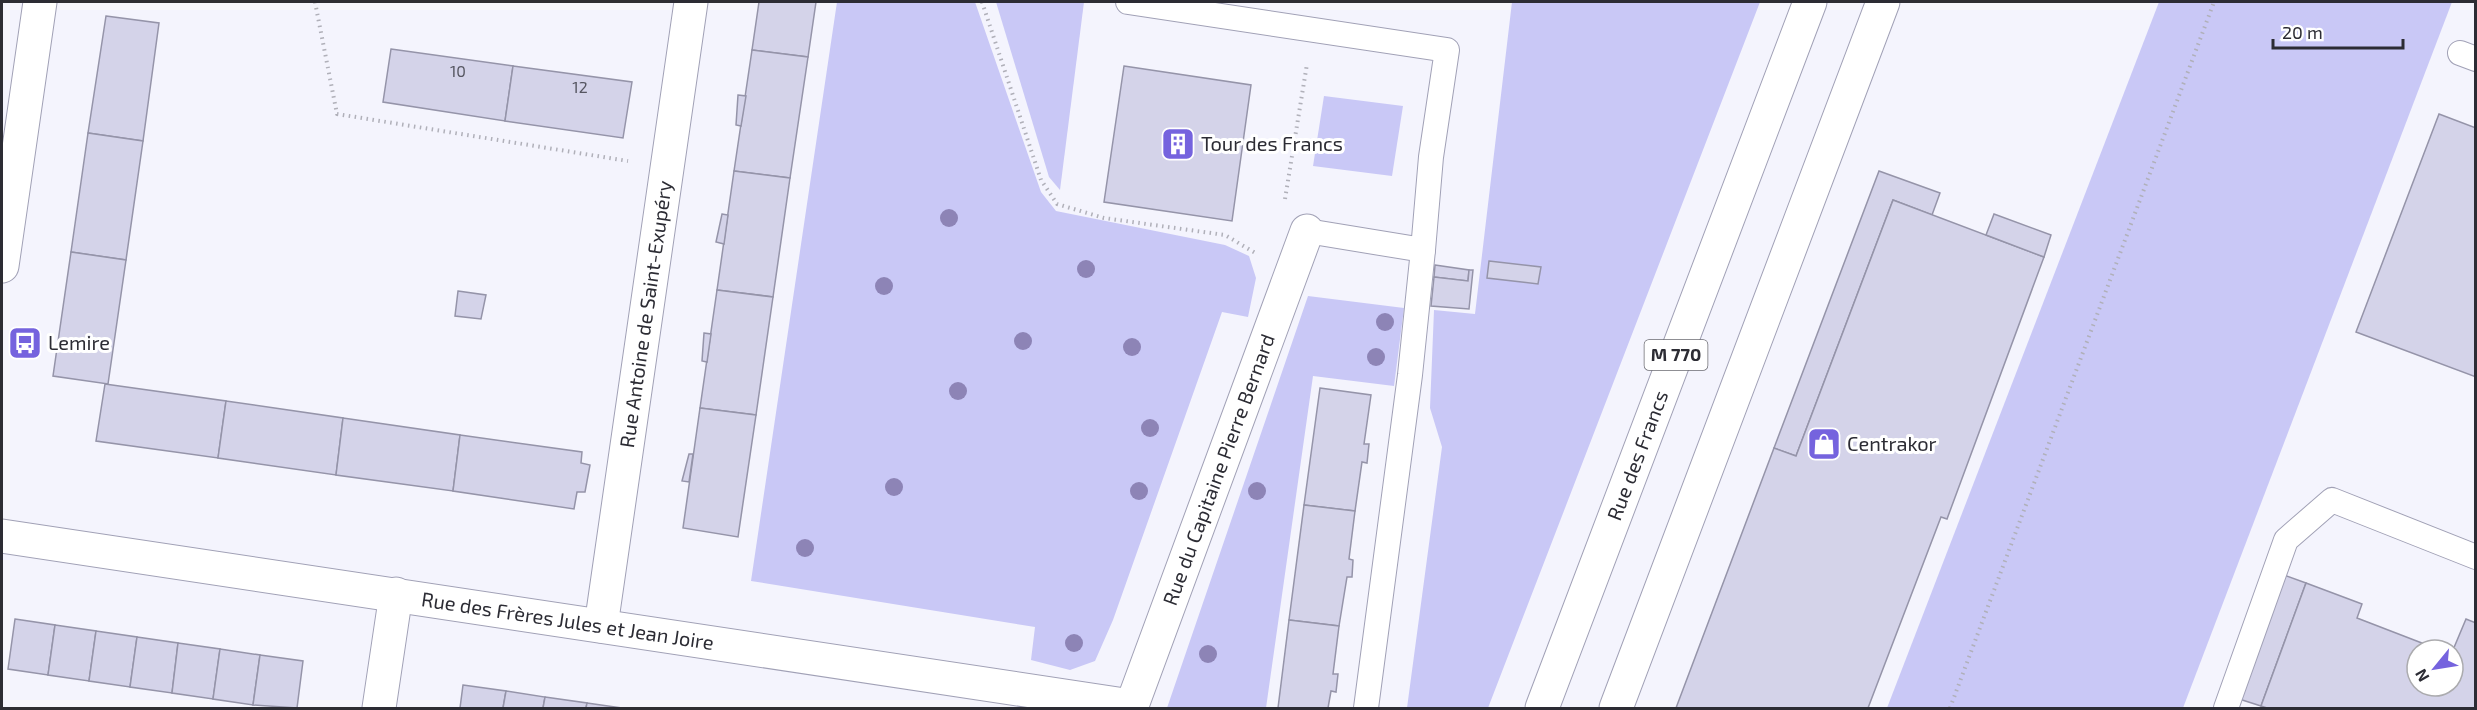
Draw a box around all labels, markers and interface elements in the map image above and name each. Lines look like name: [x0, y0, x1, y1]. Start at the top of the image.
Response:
scale bar: [2273, 12, 2404, 50]
text: 20 m: [2282, 21, 2323, 43]
house number: 10: [450, 61, 466, 80]
house number: 12: [572, 77, 588, 96]
building icon: Tour des Francs: [1160, 126, 1196, 162]
place label: Tour des Francs: [1201, 131, 1343, 155]
street label: Rue Antoine de Saint-Exupéry: [614, 179, 676, 449]
bus stop icon: Lemire: [7, 325, 43, 361]
place label: Lemire: [48, 330, 110, 354]
street label: Rue du Capitaine Pierre Bernard: [1157, 330, 1279, 608]
road number: M 770: [1644, 340, 1708, 370]
street label: Rue des Francs: [1601, 387, 1672, 523]
shop icon: Centrakor: [1806, 426, 1842, 462]
place label: Centrakor: [1847, 431, 1937, 455]
street label: Rue des Frères Jules et Jean Joire: [420, 586, 716, 654]
north arrow: [2405, 638, 2465, 698]
text: N: [2410, 666, 2433, 686]

